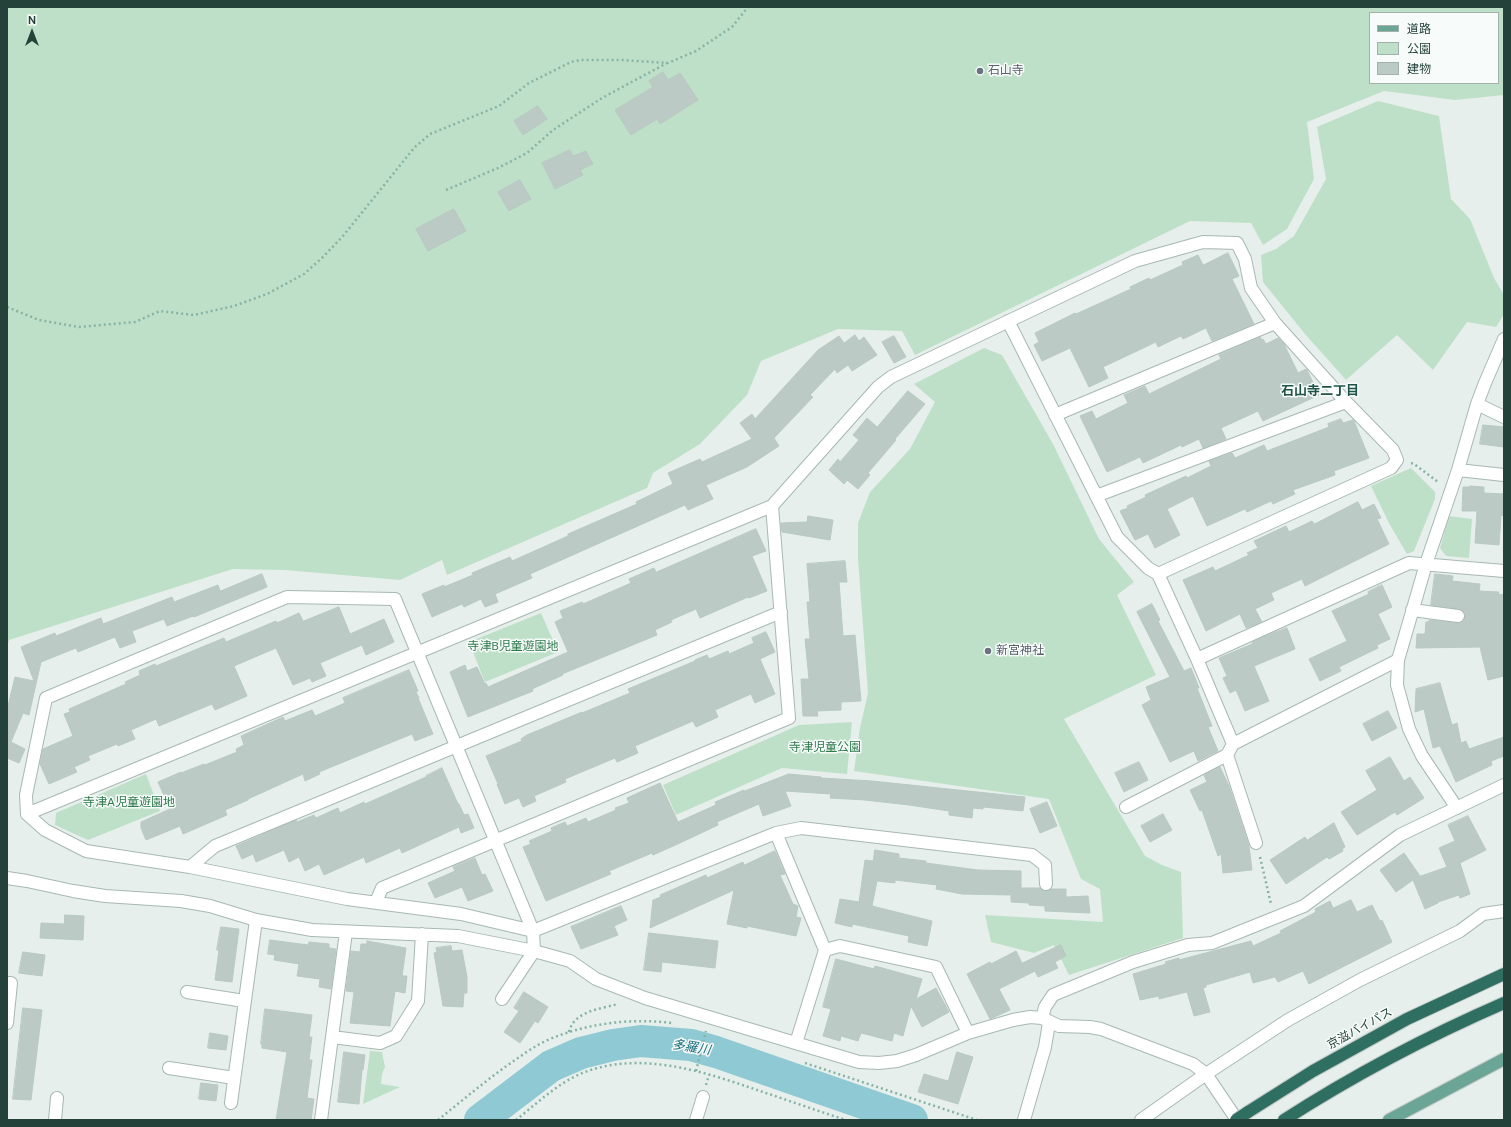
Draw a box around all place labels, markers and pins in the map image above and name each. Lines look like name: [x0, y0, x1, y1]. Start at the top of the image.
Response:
place label: 石山寺: [988, 64, 1024, 78]
marker: 石山寺: [975, 66, 985, 76]
place label: 新宮神社: [996, 644, 1044, 658]
marker: 新宮神社: [983, 646, 993, 656]

